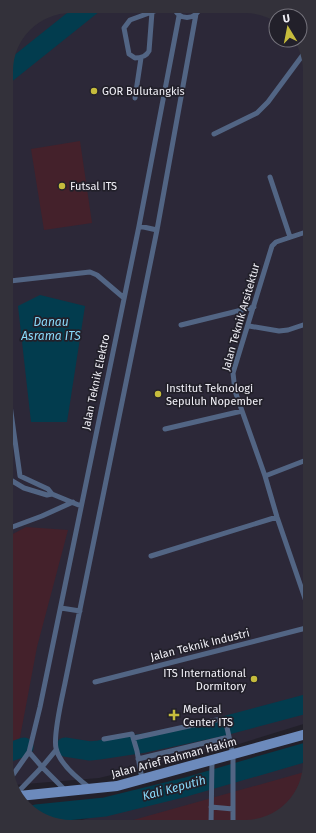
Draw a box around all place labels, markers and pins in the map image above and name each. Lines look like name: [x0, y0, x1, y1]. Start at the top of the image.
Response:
place label: GOR Bulutangkis: [102, 85, 185, 98]
marker: GOR Bulutangkis: [89, 86, 99, 96]
place label: Futsal ITS: [70, 180, 117, 193]
marker: Futsal ITS: [57, 181, 67, 191]
place label: Institut Teknologi Sepuluh Nopember: [166, 382, 263, 408]
marker: Institut Teknologi Sepuluh Nopember: [153, 389, 163, 399]
place label: ITS International Dormitory: [163, 667, 247, 693]
marker: ITS International Dormitory: [249, 674, 259, 684]
place label: Medical Center ITS: [183, 703, 233, 729]
marker: Medical Center ITS: [168, 709, 180, 721]

